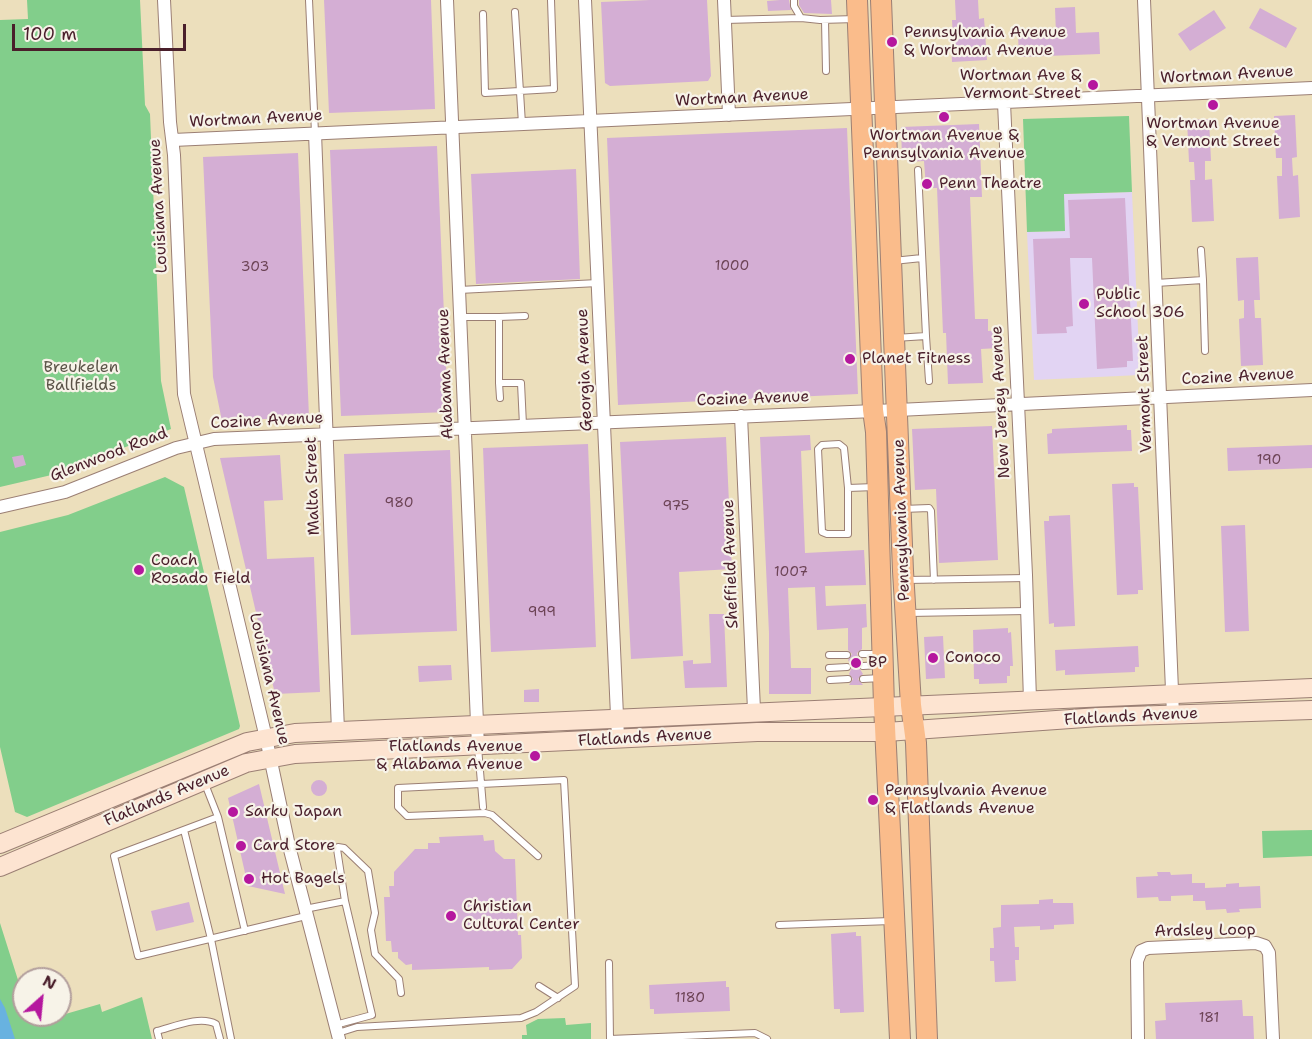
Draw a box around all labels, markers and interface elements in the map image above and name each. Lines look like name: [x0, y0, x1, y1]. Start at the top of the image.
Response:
scale bar: [15, 12, 189, 50]
text: 100 m: [23, 22, 77, 46]
place label: Pennsylvania Avenue & Wortman Avenue: [904, 23, 1066, 61]
marker: Pennsylvania Avenue & Wortman Avenue: [885, 35, 899, 49]
street label: Wortman Avenue: [1160, 62, 1294, 88]
place label: Wortman Ave & Vermont Street: [960, 66, 1081, 104]
marker: Wortman Ave & Vermont Street: [1086, 78, 1100, 92]
street label: Wortman Avenue: [675, 85, 809, 111]
marker: Wortman Avenue & Vermont Street: [1206, 98, 1220, 112]
street label: Wortman Avenue: [189, 106, 323, 132]
marker: Wortman Avenue & Pennsylvania Avenue: [937, 110, 951, 124]
place label: Wortman Avenue & Vermont Street: [1146, 114, 1280, 152]
place label: Wortman Avenue & Pennsylvania Avenue: [863, 126, 1025, 164]
street label: Louisiana Avenue: [146, 138, 172, 274]
place label: Penn Theatre: [939, 174, 1042, 194]
marker: Penn Theatre: [920, 177, 934, 191]
house number: 1000: [715, 258, 749, 274]
house number: 303: [241, 259, 269, 275]
place label: Public School 306: [1096, 285, 1185, 323]
marker: Public School 306: [1077, 297, 1091, 311]
street label: Alabama Avenue: [434, 308, 458, 440]
street label: Georgia Avenue: [573, 308, 597, 432]
street label: New Jersey Avenue: [987, 325, 1015, 479]
street label: Vermont Street: [1133, 335, 1157, 453]
place label: Planet Fitness: [862, 349, 971, 369]
marker: Planet Fitness: [843, 352, 857, 366]
park label: Breukelen Ballfields: [44, 358, 118, 396]
street label: Cozine Avenue: [1181, 364, 1295, 390]
street label: Cozine Avenue: [696, 387, 810, 411]
street label: Cozine Avenue: [210, 408, 324, 434]
street label: Glenwood Road: [48, 424, 170, 486]
street label: Malta Street: [302, 436, 324, 536]
street label: Pennsylvania Avenue: [890, 439, 914, 601]
house number: 190: [1257, 452, 1281, 468]
house number: 980: [385, 495, 413, 511]
house number: 975: [663, 498, 689, 514]
street label: Sheffield Avenue: [719, 499, 743, 629]
place label: Coach Rosado Field: [151, 551, 250, 589]
marker: Coach Rosado Field: [132, 563, 146, 577]
house number: 1007: [774, 564, 808, 580]
house number: 999: [528, 604, 556, 620]
street label: Louisiana Avenue: [244, 611, 294, 747]
place label: Conoco: [945, 648, 1001, 668]
marker: Conoco: [926, 651, 940, 665]
place label: BP: [868, 653, 887, 673]
marker: BP: [849, 656, 863, 670]
street label: Flatlands Avenue: [1063, 704, 1199, 730]
street label: Flatlands Avenue: [577, 725, 713, 751]
place label: Flatlands Avenue & Alabama Avenue: [376, 737, 523, 775]
marker: Flatlands Avenue & Alabama Avenue: [528, 749, 542, 763]
street label: Flatlands Avenue: [101, 761, 233, 831]
place label: Pennsylvania Avenue & Flatlands Avenue: [885, 781, 1047, 819]
marker: Pennsylvania Avenue & Flatlands Avenue: [866, 793, 880, 807]
place label: Sarku Japan: [245, 802, 342, 822]
marker: Sarku Japan: [226, 805, 240, 819]
place label: Card Store: [253, 836, 335, 856]
marker: Card Store: [234, 839, 248, 853]
place label: Hot Bagels: [261, 869, 345, 889]
marker: Hot Bagels: [242, 872, 256, 886]
place label: Christian Cultural Center: [463, 897, 580, 935]
marker: Christian Cultural Center: [444, 909, 458, 923]
street label: Ardsley Loop: [1154, 921, 1256, 941]
north arrow: [12, 967, 72, 1027]
text: N: [39, 970, 60, 995]
house number: 1180: [675, 990, 705, 1006]
house number: 181: [1199, 1010, 1219, 1026]

